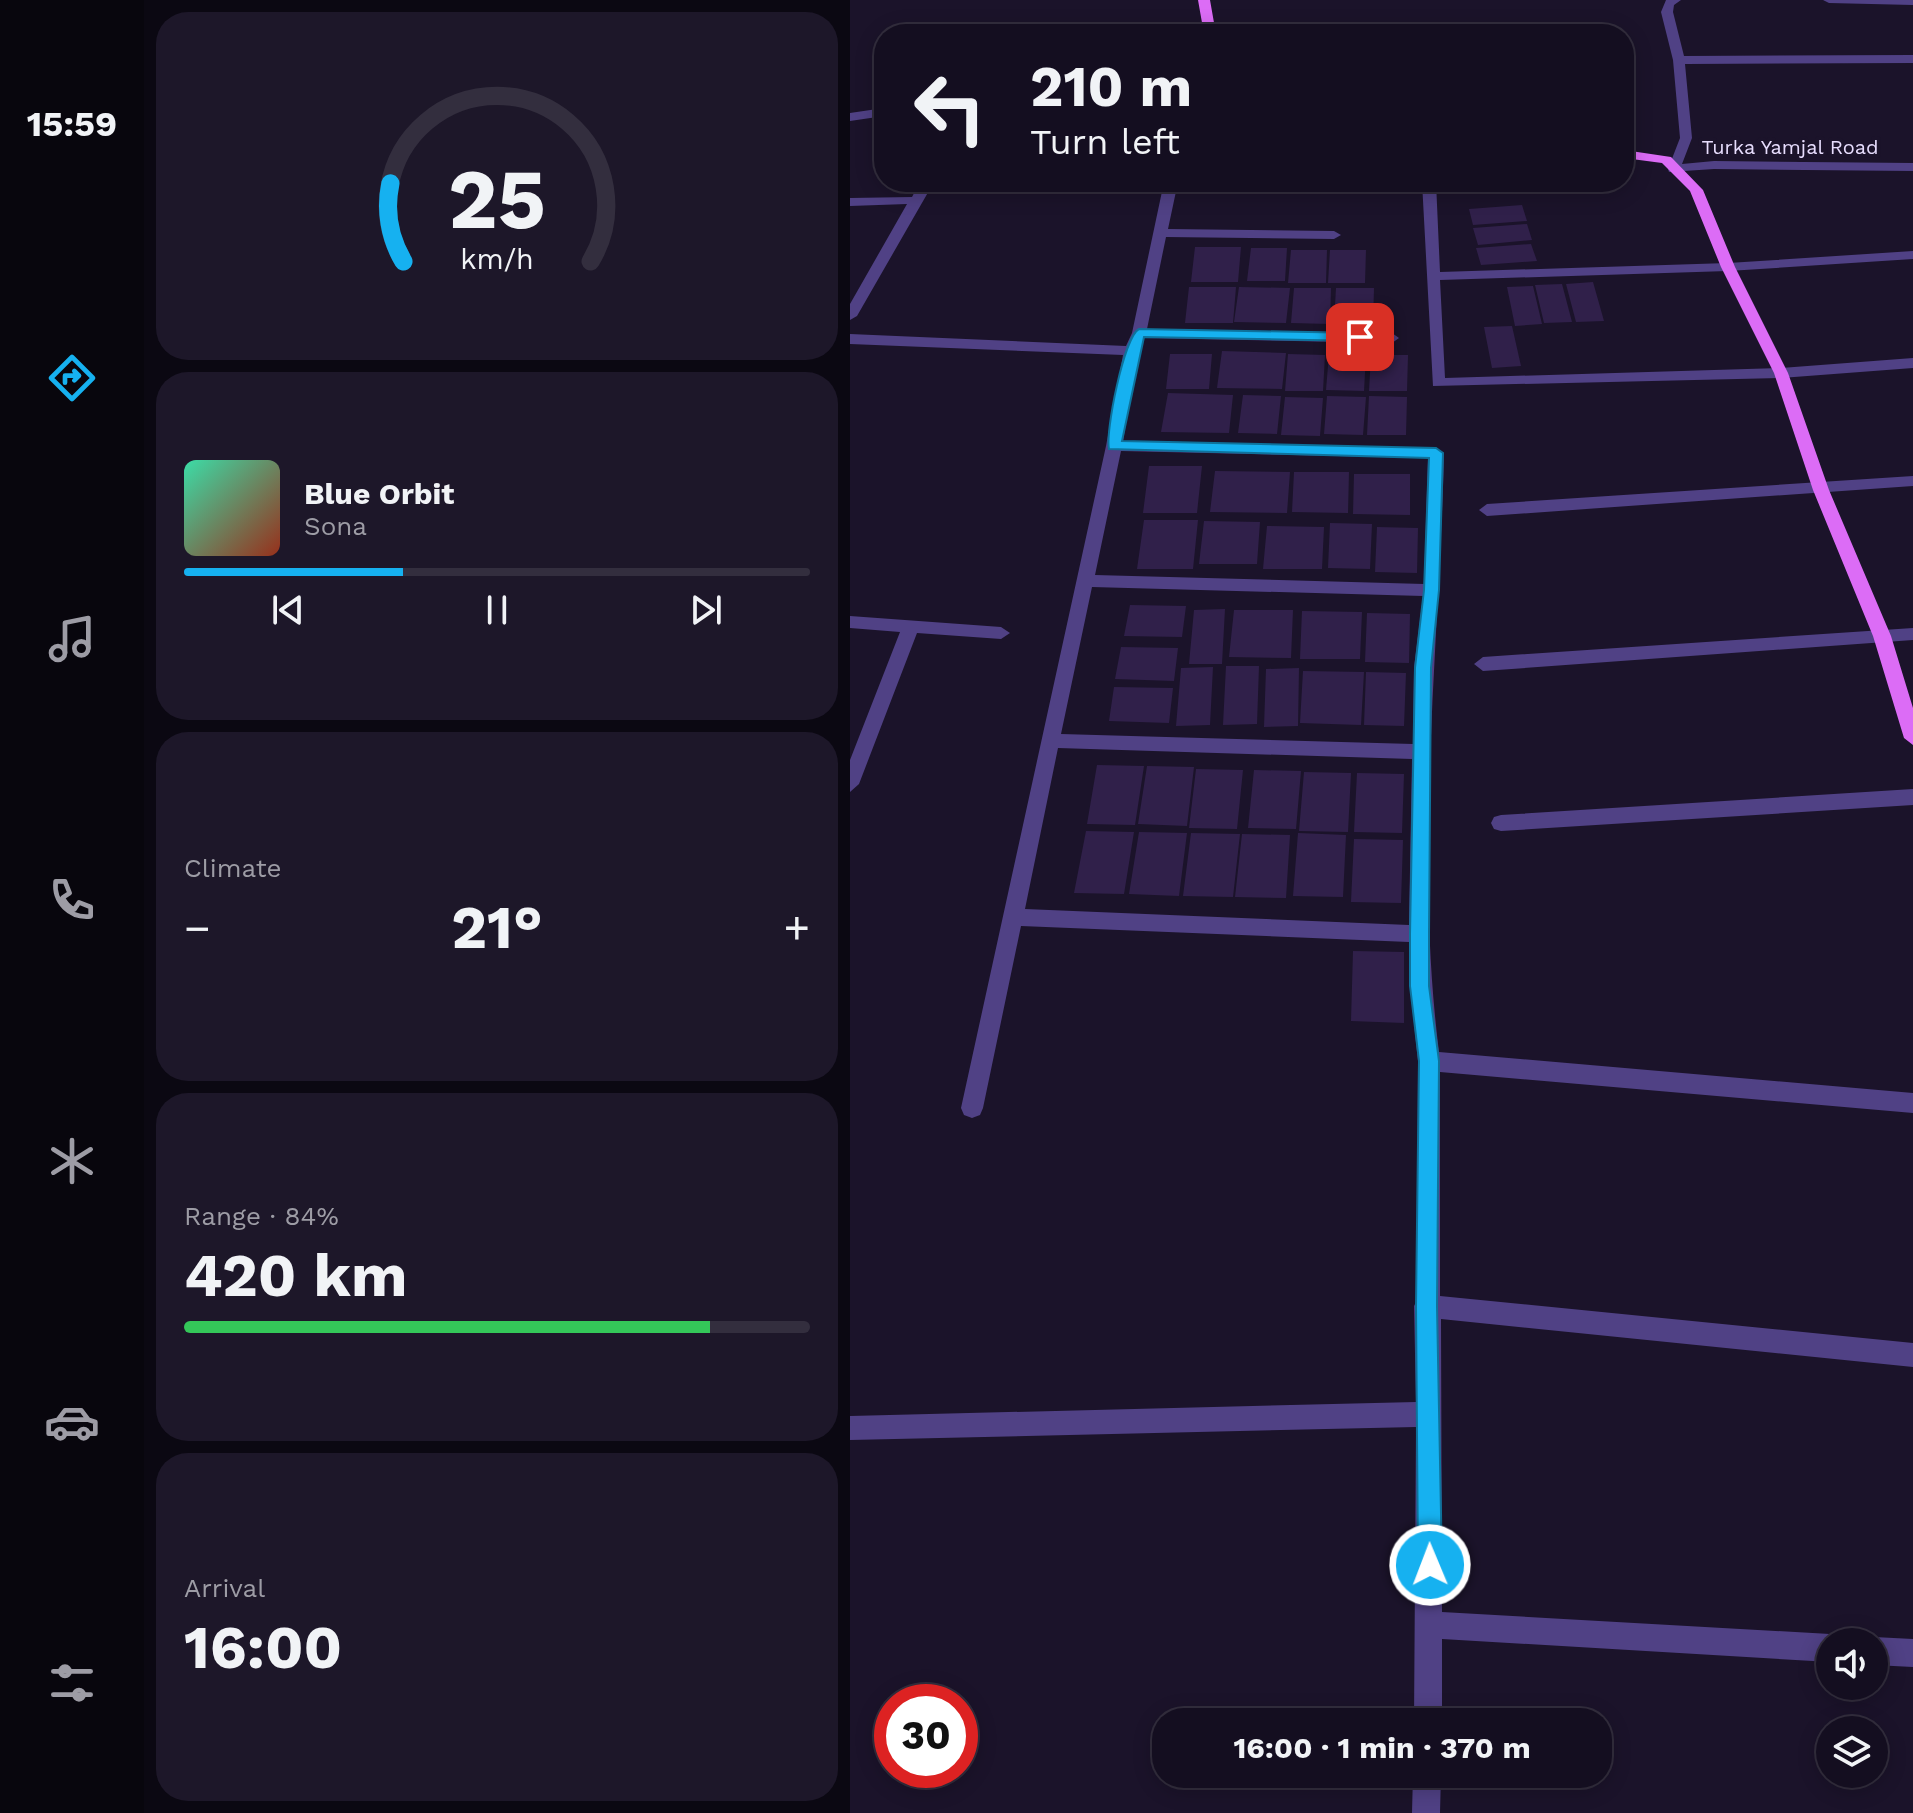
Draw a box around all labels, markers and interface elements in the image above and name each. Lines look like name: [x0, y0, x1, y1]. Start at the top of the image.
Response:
text: 210 m: [1030, 54, 1192, 120]
icon: left: [898, 56, 1002, 160]
text: 15:59: [27, 103, 117, 145]
text: Turn left: [1030, 121, 1180, 163]
street label: Turka Yamjal Road: [1701, 135, 1879, 159]
text: 25: [448, 151, 546, 248]
text: km/h: [460, 242, 534, 276]
pin: [1326, 303, 1394, 371]
icon: arrive: [1338, 315, 1382, 359]
icon: directions: [44, 350, 100, 406]
text: Blue Orbit: [304, 476, 454, 511]
text: Sona: [304, 511, 367, 541]
icon: previous: [266, 588, 310, 632]
icon: pause: [475, 588, 519, 632]
icon: next: [684, 588, 728, 632]
icon: music: [44, 611, 100, 667]
text: Climate: [184, 853, 282, 883]
icon: phone: [44, 872, 100, 928]
text: 21°: [451, 892, 543, 963]
text: −: [184, 902, 211, 954]
text: +: [783, 902, 810, 954]
icon: climate: [44, 1133, 100, 1189]
text: Range · 84%: [184, 1201, 339, 1231]
text: 420 km: [184, 1240, 407, 1311]
icon: car: [44, 1394, 100, 1450]
position arrow: [1388, 1523, 1472, 1607]
text: Arrival: [184, 1573, 265, 1603]
text: 16:00: [184, 1612, 342, 1683]
map controls: [1816, 1628, 1888, 1788]
button: sound: [1816, 1628, 1888, 1700]
icon: filters: [44, 1655, 100, 1711]
speed limit sign: 30: [874, 1684, 978, 1788]
button: layers: [1816, 1716, 1888, 1788]
text: 16:00 · 1 min · 370 m: [1233, 1730, 1531, 1765]

